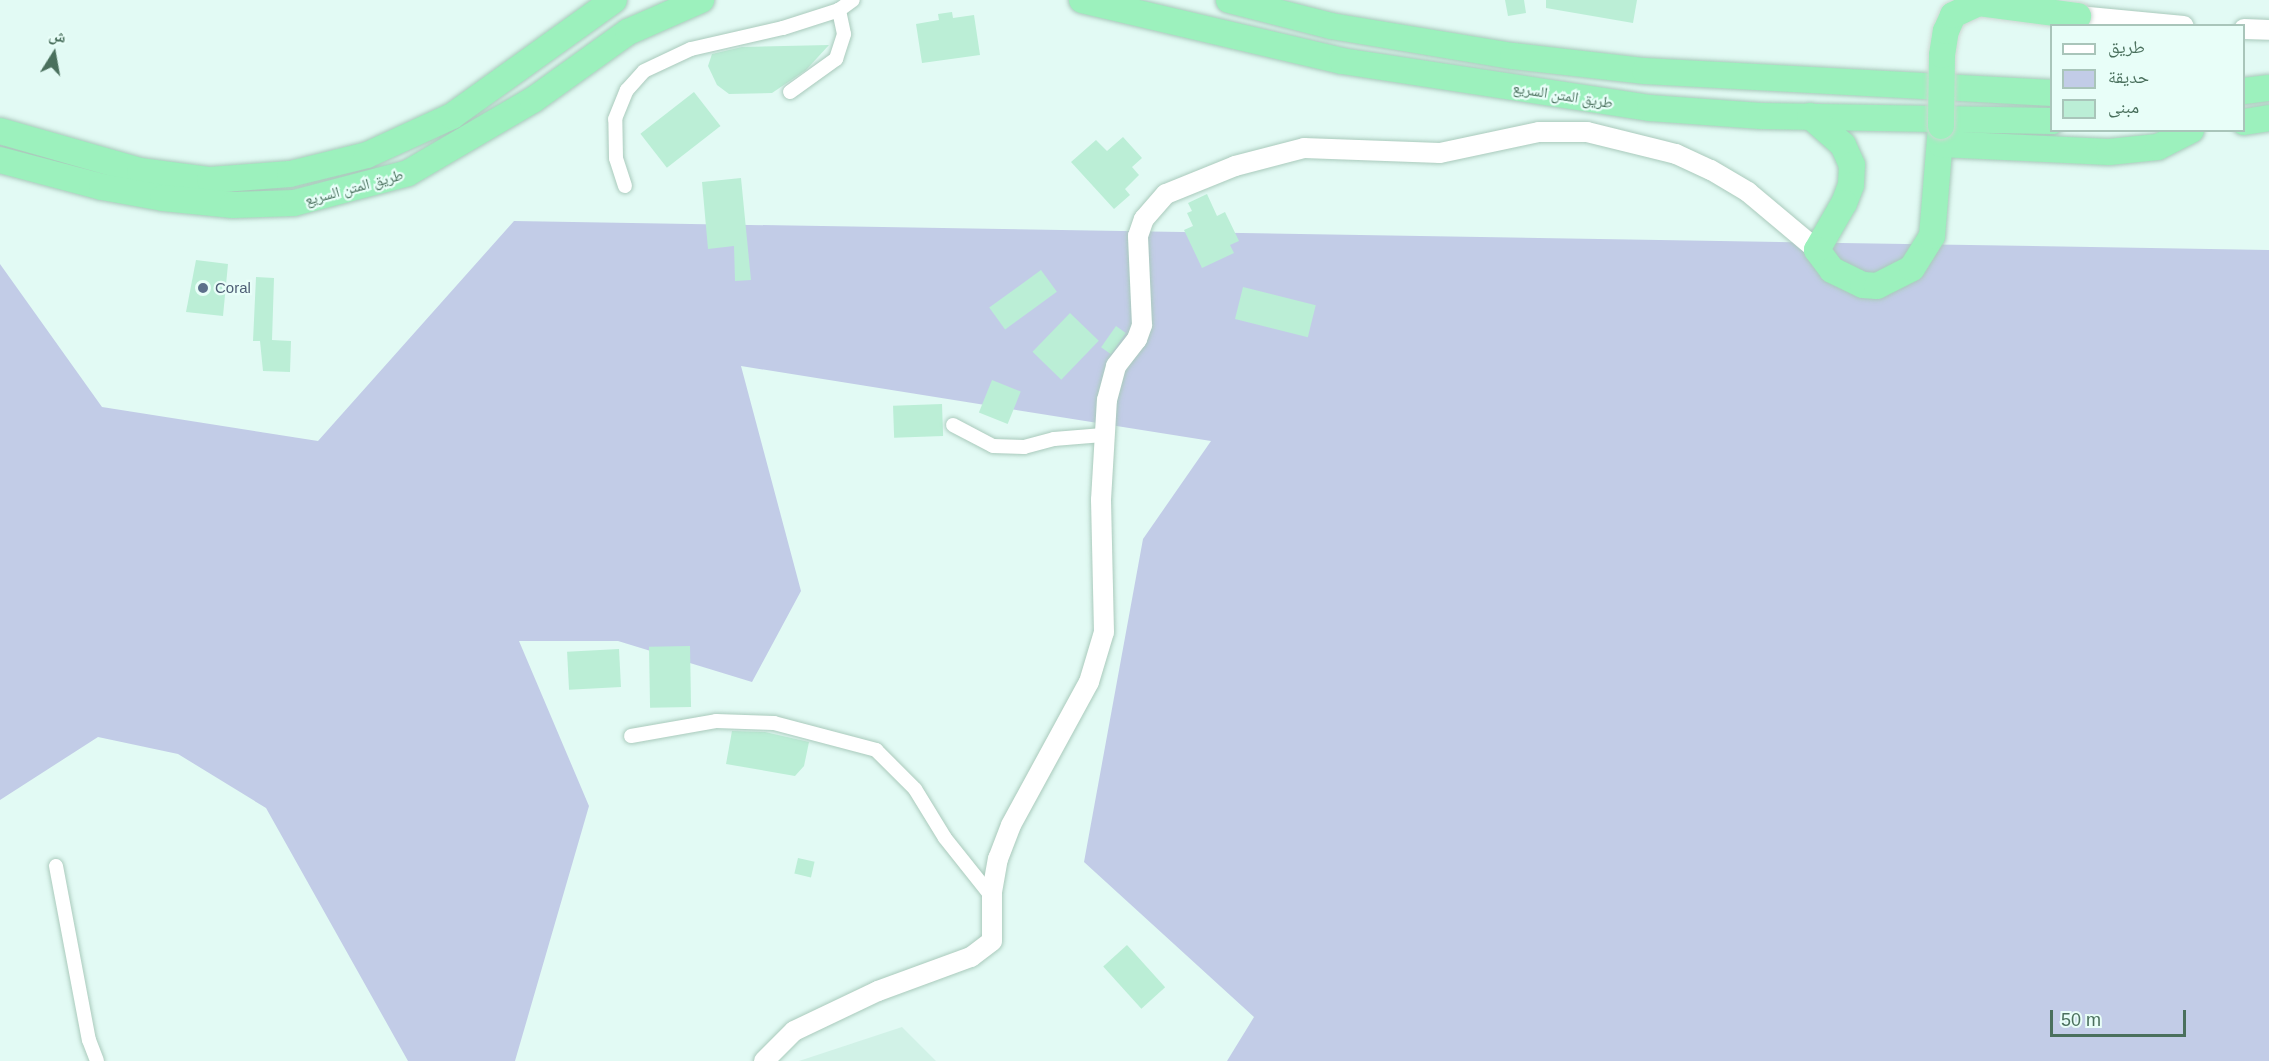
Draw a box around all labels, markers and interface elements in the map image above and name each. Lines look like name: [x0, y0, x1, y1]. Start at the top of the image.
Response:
north arrow: [24, 24, 84, 84]
legend: [2050, 24, 2245, 132]
text: ش: [48, 26, 67, 46]
text: طريق: [2108, 37, 2145, 57]
text: حديقة: [2108, 67, 2149, 87]
street label: طريق المتن السريع: [1512, 78, 1614, 112]
text: مبنى: [2108, 97, 2139, 117]
street label: طريق المتن السريع: [303, 165, 405, 209]
place label: Coral: [215, 279, 251, 297]
marker: Coral: [196, 281, 210, 295]
scale bar: [2053, 998, 2190, 1036]
text: 50 m: [2061, 1010, 2101, 1030]

